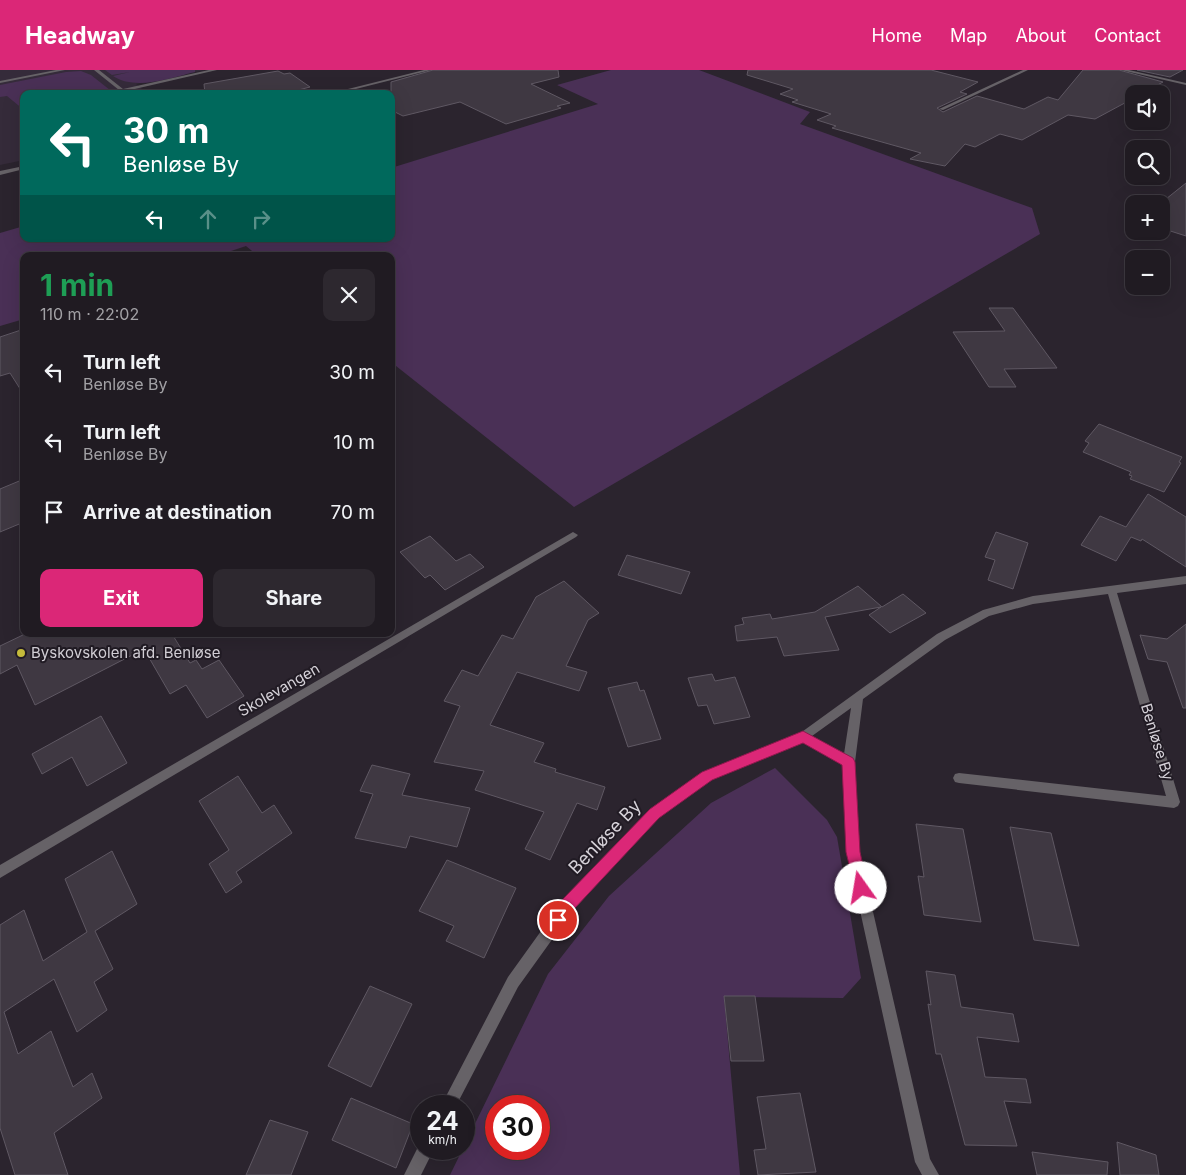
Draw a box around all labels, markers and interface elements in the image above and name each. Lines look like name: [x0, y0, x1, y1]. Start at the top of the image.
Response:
text: Headway: [25, 21, 135, 50]
text: Home: [872, 25, 922, 46]
text: Map: [950, 25, 987, 46]
text: About: [1015, 25, 1066, 46]
text: Contact: [1094, 25, 1161, 46]
map controls: [1125, 85, 1170, 295]
button: sound: [1125, 85, 1170, 130]
text: 30 m: [123, 109, 209, 151]
icon: left: [40, 110, 105, 175]
button: search: [1125, 140, 1170, 185]
text: Benløse By: [123, 151, 239, 177]
button: +: [1125, 195, 1170, 240]
icon: left: [141, 205, 169, 233]
icon: ahead: [194, 205, 222, 233]
icon: right: [247, 205, 275, 233]
button: −: [1125, 250, 1170, 295]
text: 1 min: [40, 267, 114, 303]
button: close: [323, 269, 375, 321]
text: 110 m · 22:02: [40, 304, 139, 324]
text: Turn left: [83, 351, 161, 374]
icon: left: [40, 358, 68, 386]
text: 30 m: [329, 361, 375, 384]
text: Benløse By: [83, 374, 167, 394]
text: Turn left: [83, 421, 161, 444]
icon: left: [40, 428, 68, 456]
text: 10 m: [333, 431, 375, 454]
text: Benløse By: [83, 444, 167, 464]
icon: arrive: [40, 498, 68, 526]
text: Arrive at destination: [83, 501, 272, 524]
text: 70 m: [331, 501, 375, 524]
button: Exit: [40, 569, 203, 627]
button: Share: [213, 569, 375, 627]
place label: Byskovskolen afd. Benløse: [31, 643, 220, 662]
marker: Byskovskolen afd. Benløse: [15, 647, 27, 659]
street label: Skolevangen: [235, 659, 323, 721]
street label: Benløse By: [1137, 701, 1178, 783]
street label: Benløse By: [564, 795, 645, 878]
position arrow: [834, 861, 886, 913]
pin: [537, 899, 579, 941]
icon: arrive: [544, 906, 572, 934]
speed limit sign: 30: [485, 1095, 550, 1160]
text: 24: [426, 1106, 459, 1136]
text: km/h: [428, 1132, 457, 1147]

